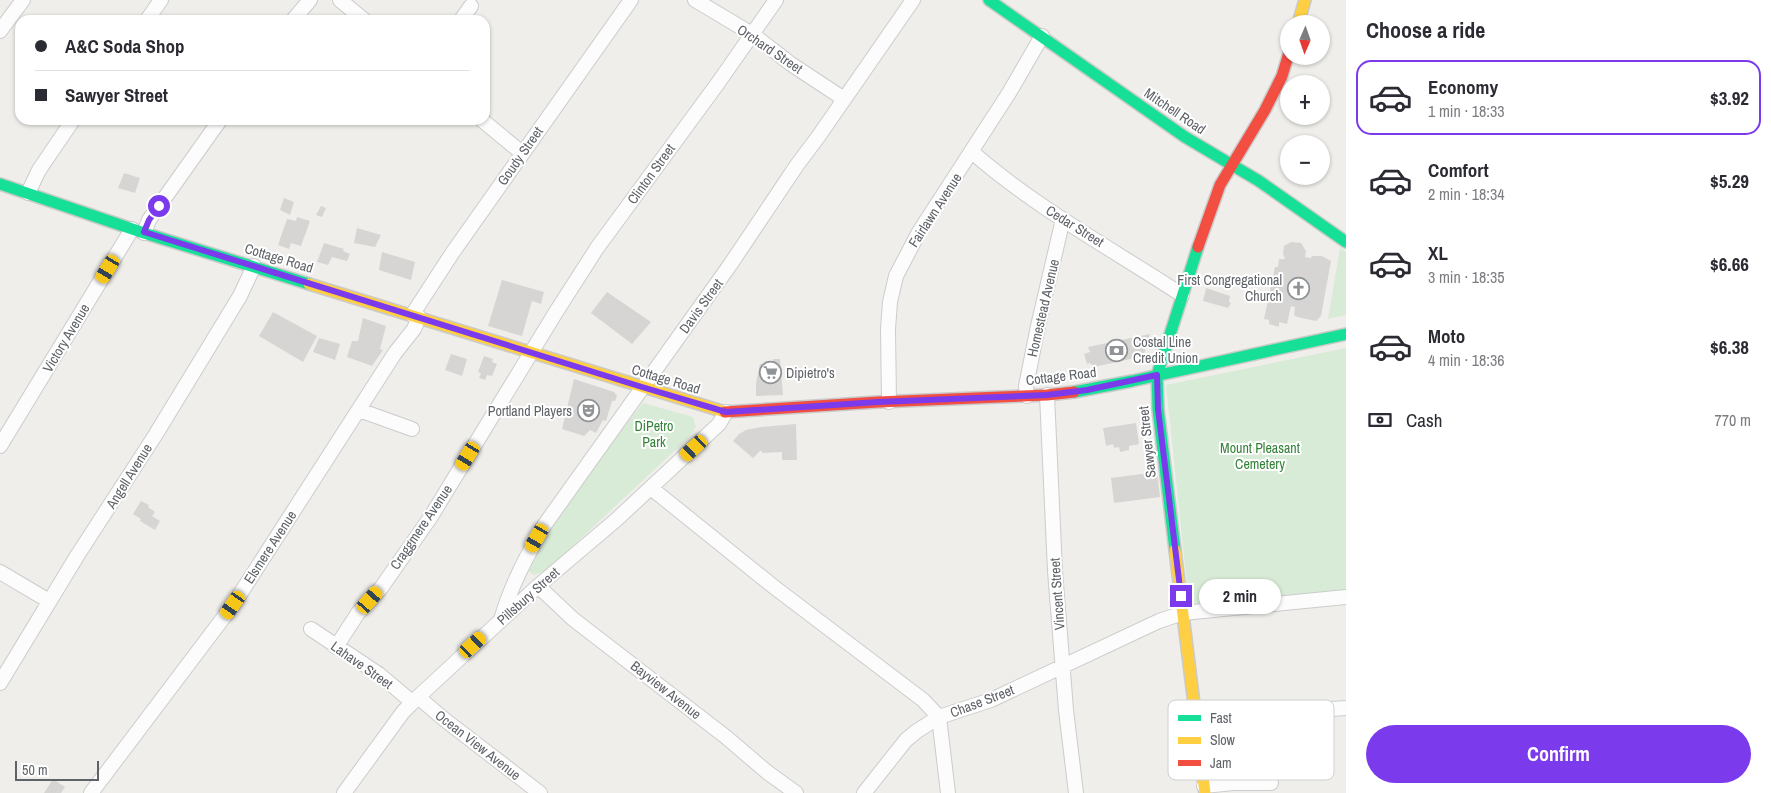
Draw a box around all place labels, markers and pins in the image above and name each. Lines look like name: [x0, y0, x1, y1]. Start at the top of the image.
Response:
place label: First Congregational Church: [1177, 271, 1282, 305]
church icon: First Congregational Church: [1286, 276, 1310, 300]
place label: Costal Line Credit Union: [1133, 333, 1198, 367]
bank icon: Costal Line Credit Union: [1105, 338, 1129, 362]
supermarket icon: Dipietro's: [758, 361, 782, 385]
place label: Dipietro's: [786, 364, 835, 382]
theatre icon: Portland Players: [576, 399, 600, 423]
place label: Portland Players: [488, 402, 572, 420]

